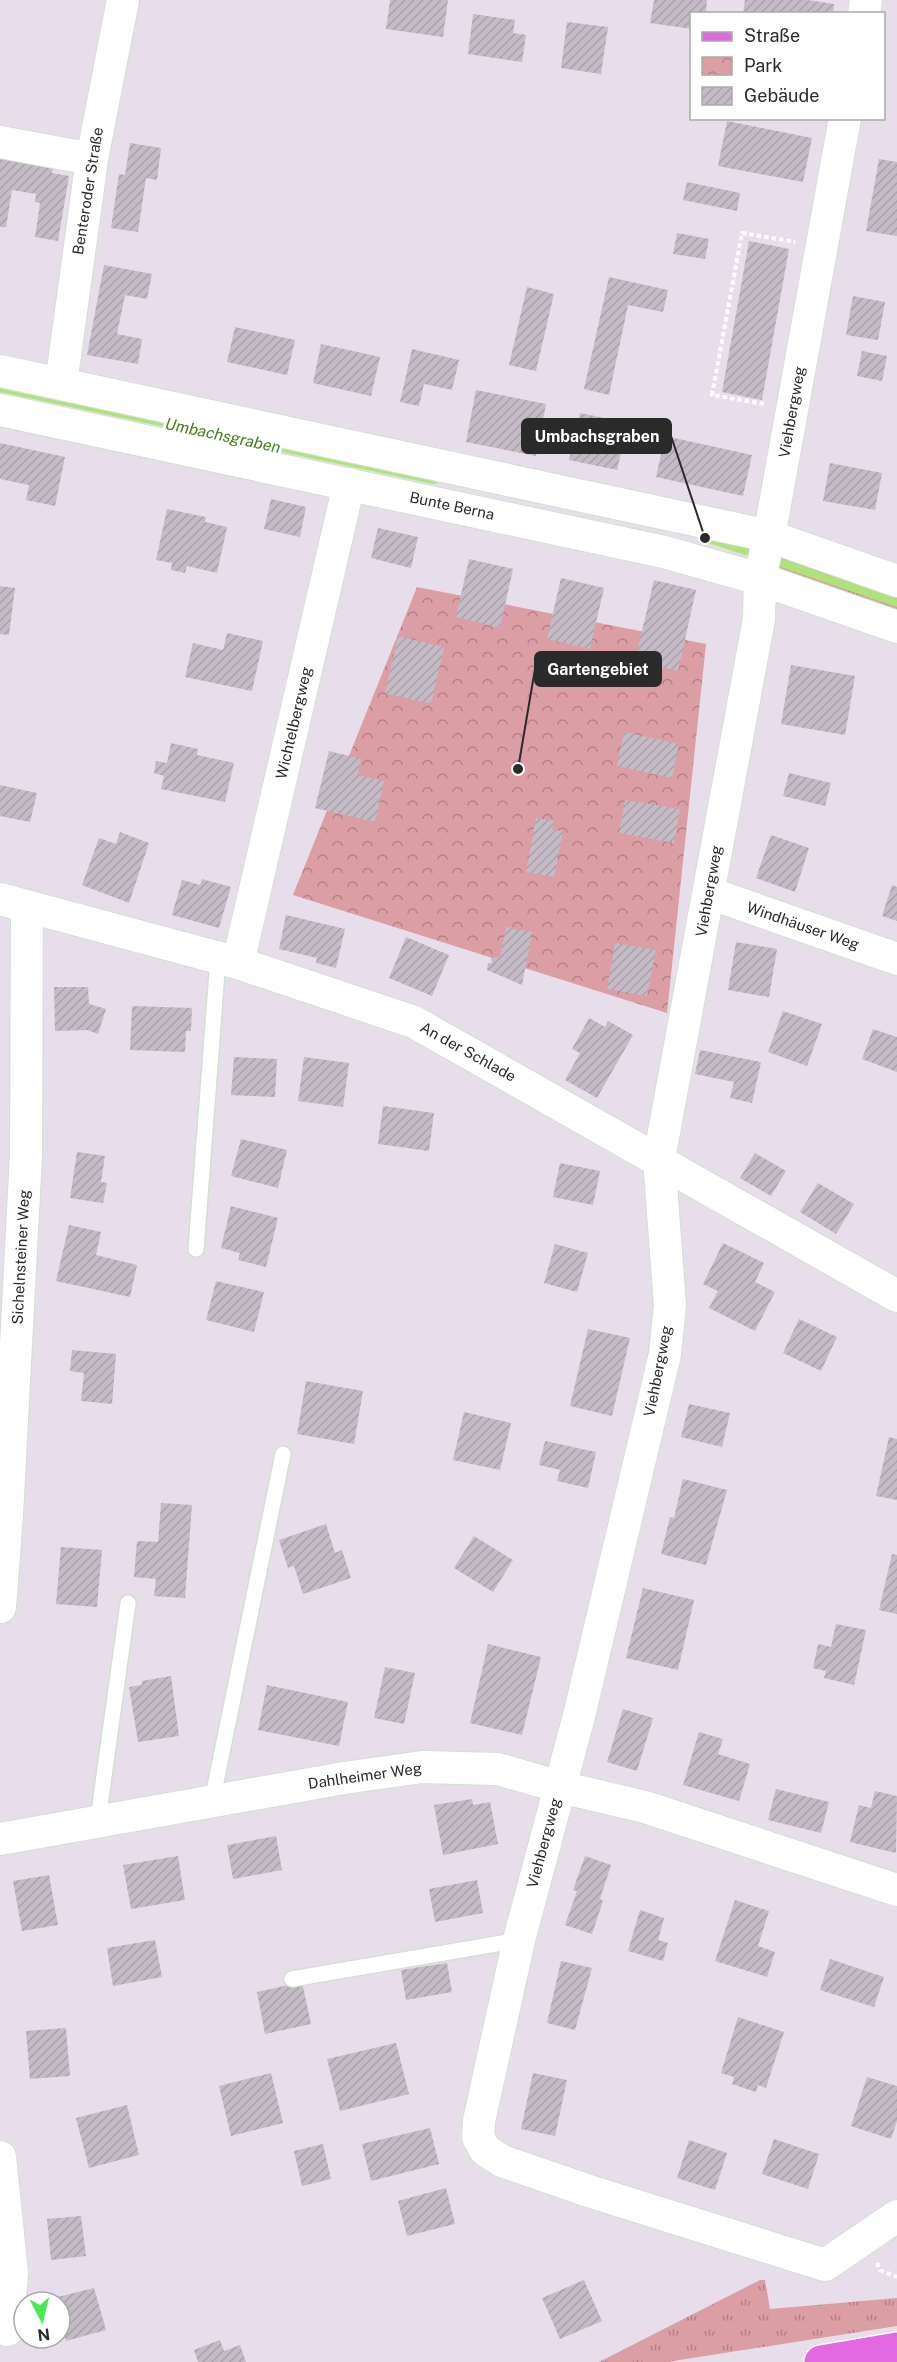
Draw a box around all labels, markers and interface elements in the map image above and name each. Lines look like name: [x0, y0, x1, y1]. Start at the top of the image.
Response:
legend: [690, 12, 885, 120]
text: Straße: [744, 25, 800, 46]
text: Park: [744, 55, 782, 76]
text: Gebäude: [744, 85, 819, 106]
street label: Benteroder Straße: [69, 126, 106, 256]
street label: Viehbergweg: [775, 365, 808, 459]
water label: Umbachsgraben: [164, 414, 282, 457]
callout: Umbachsgraben: [522, 419, 671, 453]
text: Umbachsgraben: [534, 427, 660, 446]
street label: Bunte Berna: [408, 488, 496, 523]
callout: Gartengebiet: [535, 652, 661, 686]
text: Gartengebiet: [547, 660, 649, 679]
street label: Wichtelbergweg: [272, 665, 315, 781]
street label: Viehbergweg: [692, 844, 725, 938]
street label: Windhäuser Weg: [745, 898, 862, 953]
street label: An der Schlade: [417, 1018, 519, 1085]
street label: Sichelnsteiner Weg: [8, 1189, 33, 1325]
street label: Viehbergweg: [640, 1324, 675, 1418]
street label: Dahlheimer Weg: [307, 1759, 423, 1792]
street label: Viehbergweg: [523, 1796, 564, 1890]
north arrow: [12, 2290, 72, 2350]
text: N: [36, 2324, 51, 2345]

